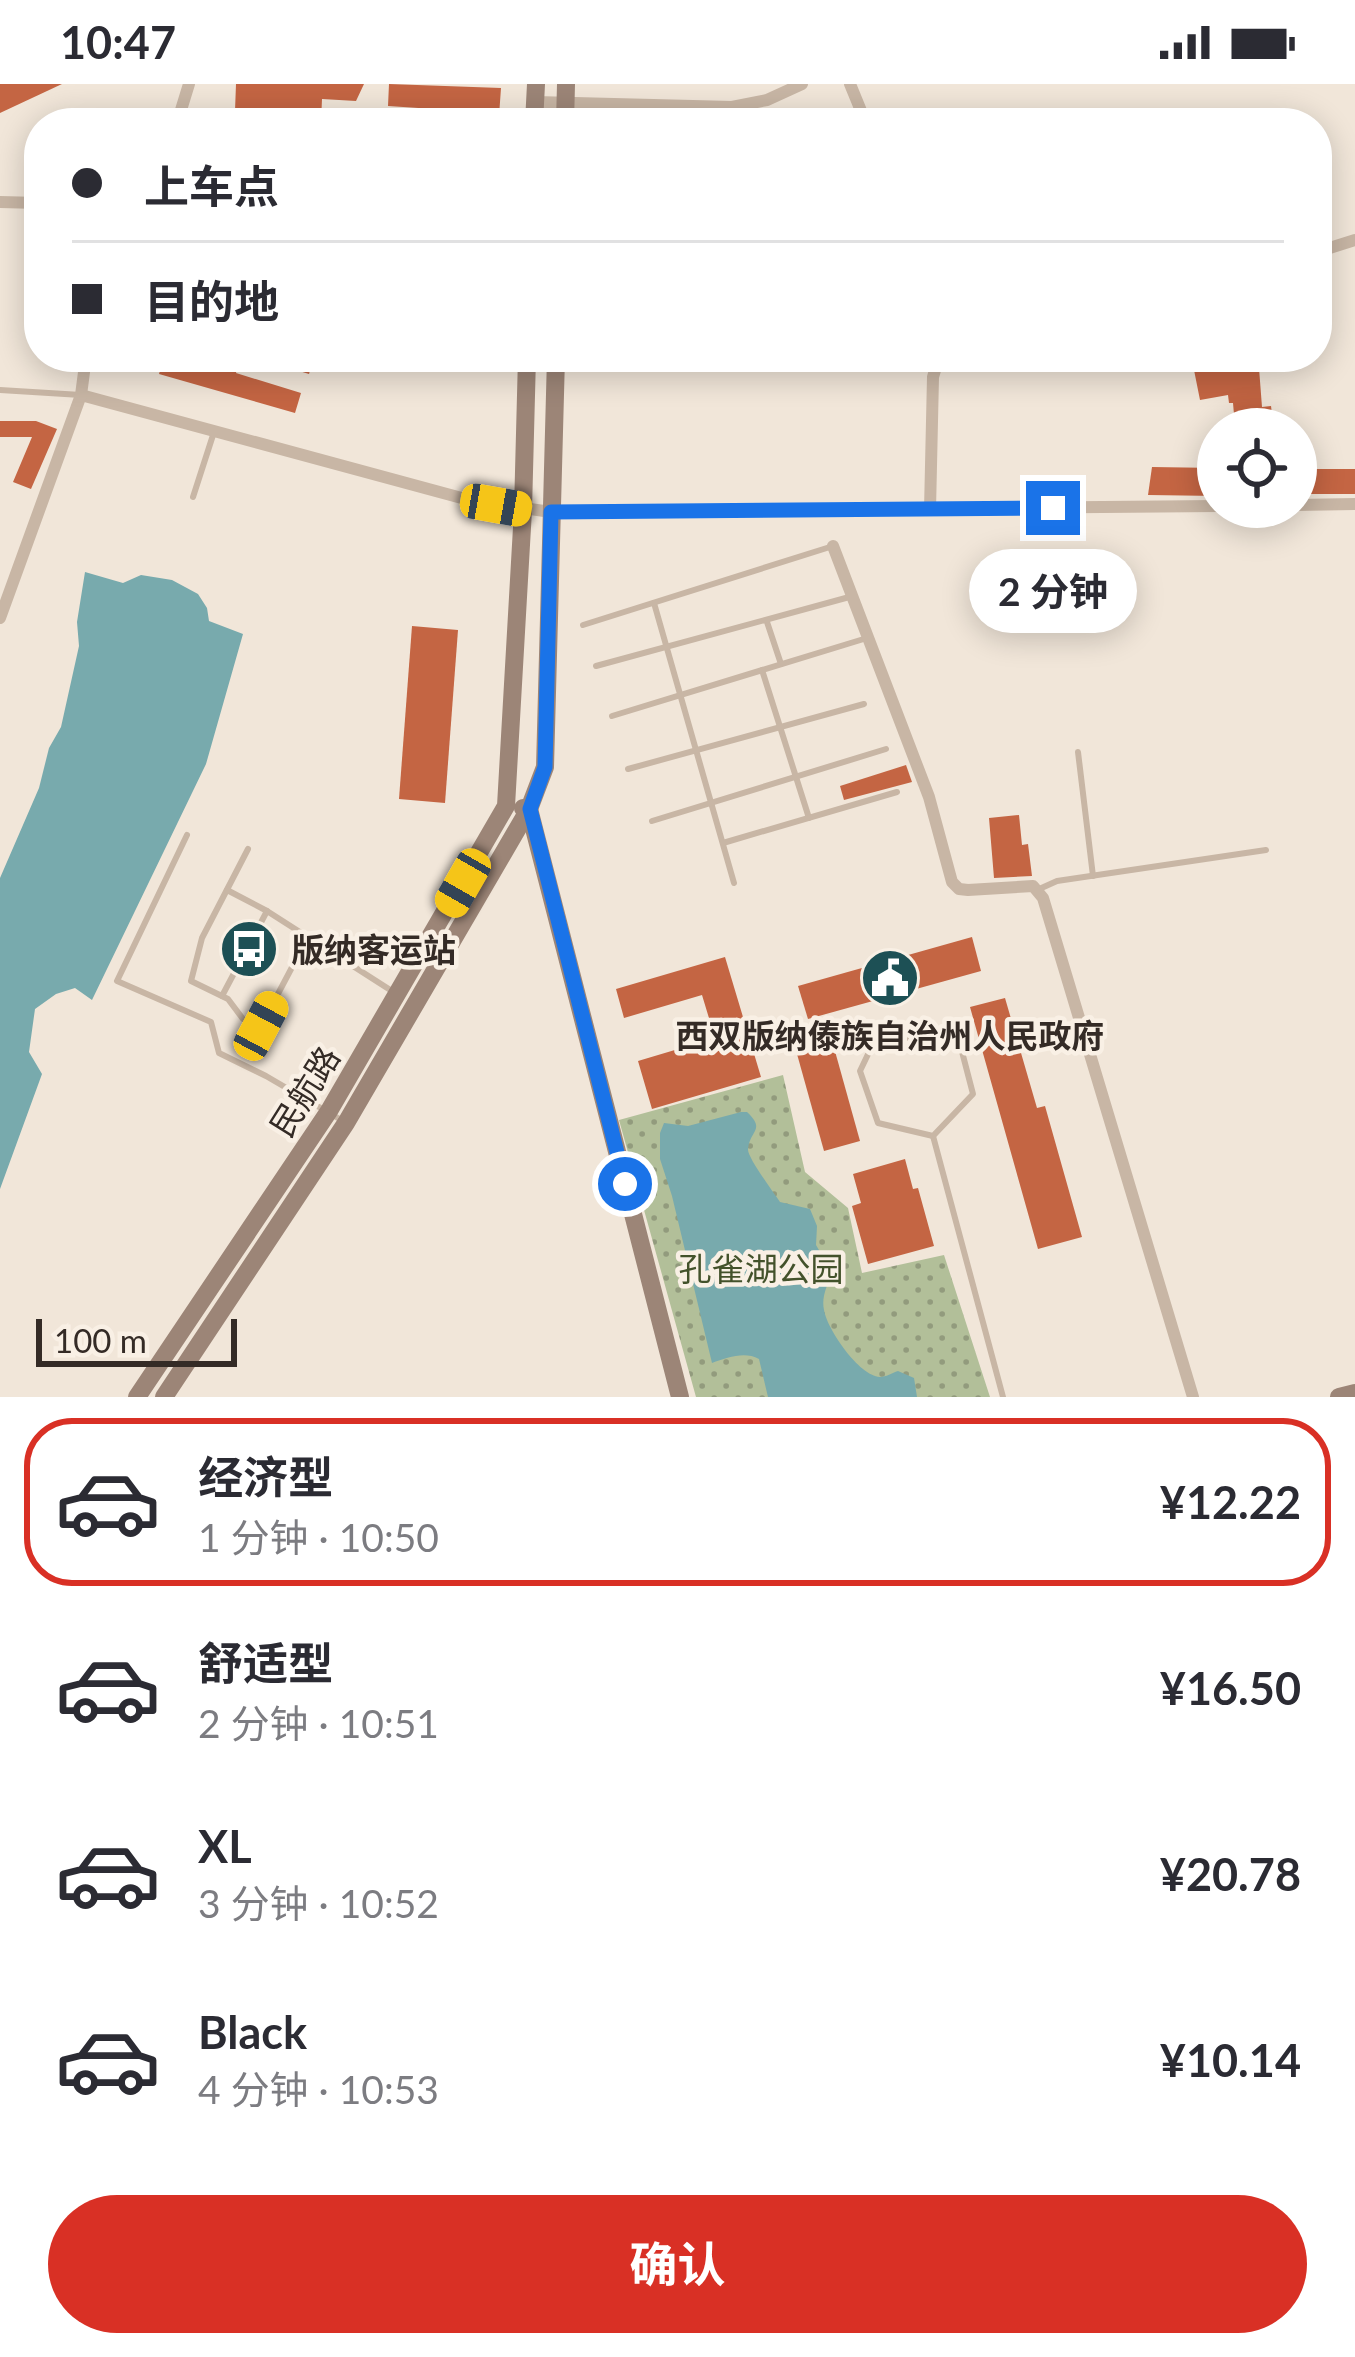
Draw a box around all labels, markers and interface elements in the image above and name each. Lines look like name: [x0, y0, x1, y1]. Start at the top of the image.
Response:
text: 10:47: [60, 15, 176, 69]
text: 上车点: [144, 159, 279, 213]
text: 目的地: [144, 274, 279, 328]
map controls: [1197, 408, 1317, 528]
button: locate: [1197, 408, 1317, 528]
car: [457, 481, 535, 529]
route end: [1026, 481, 1080, 535]
callout: 2 分钟: [969, 550, 1137, 634]
text: 2 分钟: [998, 568, 1108, 614]
car: [429, 843, 497, 923]
bus stop icon: 版纳客运站: [218, 918, 280, 980]
place label: 版纳客运站: [291, 929, 456, 969]
public building icon: 西双版纳傣族自治州人民政府: [859, 947, 921, 1009]
car: [228, 986, 294, 1066]
place label: 西双版纳傣族自治州人民政府: [676, 1015, 1105, 1055]
street label: 民航路: [261, 1038, 347, 1144]
route start: [598, 1157, 652, 1211]
park label: 孔雀湖公园: [679, 1248, 844, 1288]
scale bar: [36, 1313, 237, 1366]
text: 100 m: [54, 1320, 147, 1360]
icon: car: [54, 1448, 162, 1556]
text: 经济型: [198, 1450, 333, 1504]
text: ¥12.22: [1160, 1475, 1301, 1529]
text: 1 分钟 · 10:50: [198, 1514, 439, 1560]
icon: car: [54, 1634, 162, 1742]
text: 舒适型: [198, 1636, 333, 1690]
text: ¥16.50: [1160, 1661, 1301, 1715]
text: 2 分钟 · 10:51: [198, 1700, 439, 1746]
text: XL: [198, 1819, 252, 1873]
icon: car: [54, 1820, 162, 1928]
text: ¥20.78: [1160, 1847, 1301, 1901]
text: 3 分钟 · 10:52: [198, 1880, 439, 1926]
text: Black: [198, 2005, 307, 2059]
icon: car: [54, 2006, 162, 2114]
text: ¥10.14: [1160, 2033, 1301, 2087]
text: 4 分钟 · 10:53: [198, 2066, 439, 2112]
button: 确认: [48, 2195, 1307, 2333]

